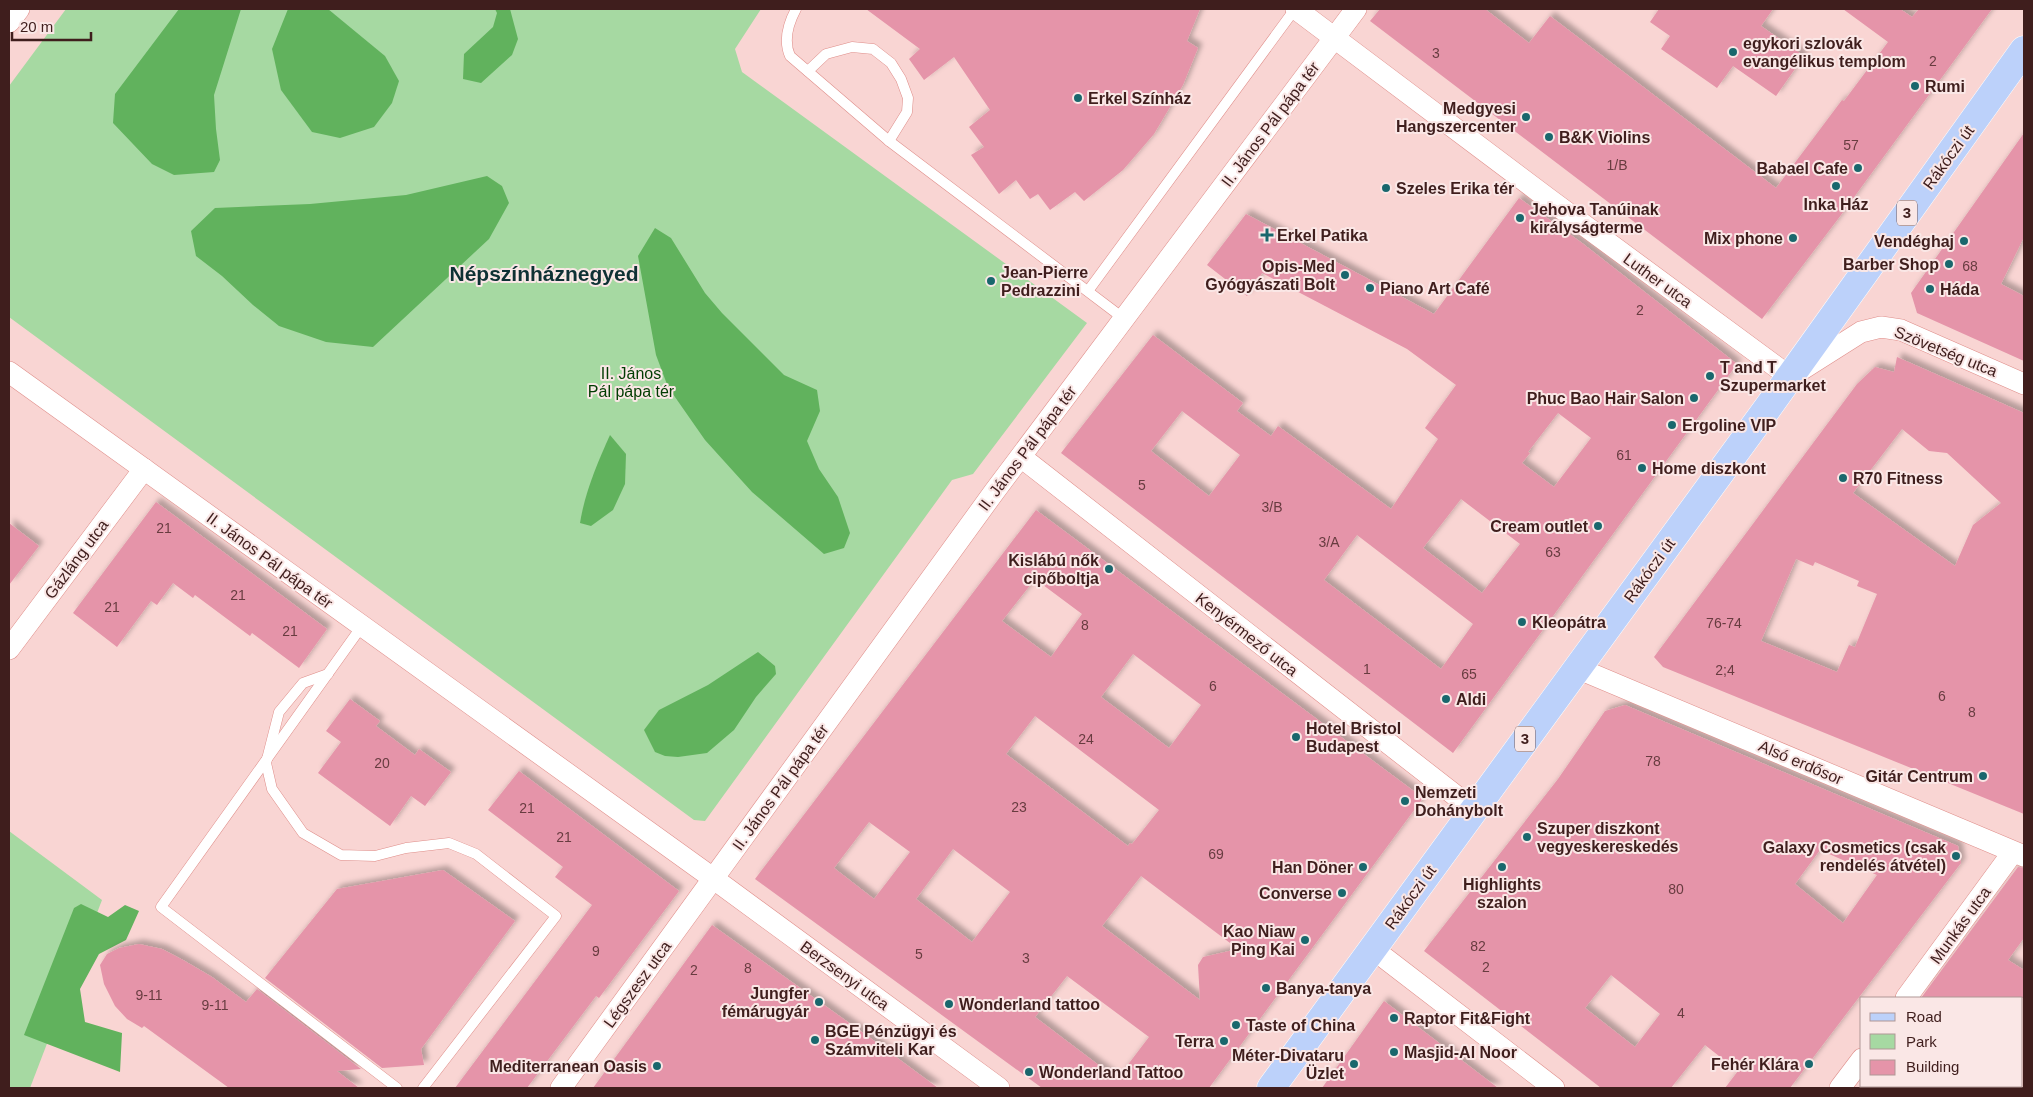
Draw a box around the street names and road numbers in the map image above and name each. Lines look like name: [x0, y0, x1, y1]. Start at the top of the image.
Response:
street label: II. János Pál pápa tér: [1218, 58, 1323, 190]
street label: Rákóczi út: [1920, 122, 1978, 193]
road number: 3: [1897, 200, 1917, 226]
street label: Luther utca: [1620, 250, 1695, 311]
street label: Szövetség utca: [1892, 323, 2000, 380]
street label: II. János Pál pápa tér: [975, 382, 1080, 514]
street label: II. János Pál pápa tér: [204, 509, 336, 612]
street label: Gázláng utca: [41, 516, 112, 602]
street label: Rákóczi út: [1621, 535, 1679, 606]
street label: Kenyérmező utca: [1192, 589, 1301, 679]
street label: II. János Pál pápa tér: [729, 721, 832, 853]
road number: 3: [1515, 726, 1535, 752]
street label: Alsó erdősor: [1756, 737, 1846, 788]
street label: Rákóczi út: [1382, 862, 1440, 933]
street label: Munkás utca: [1927, 884, 1994, 967]
street label: Légszesz utca: [600, 938, 674, 1031]
street label: Berzsenyi utca: [797, 938, 892, 1013]

